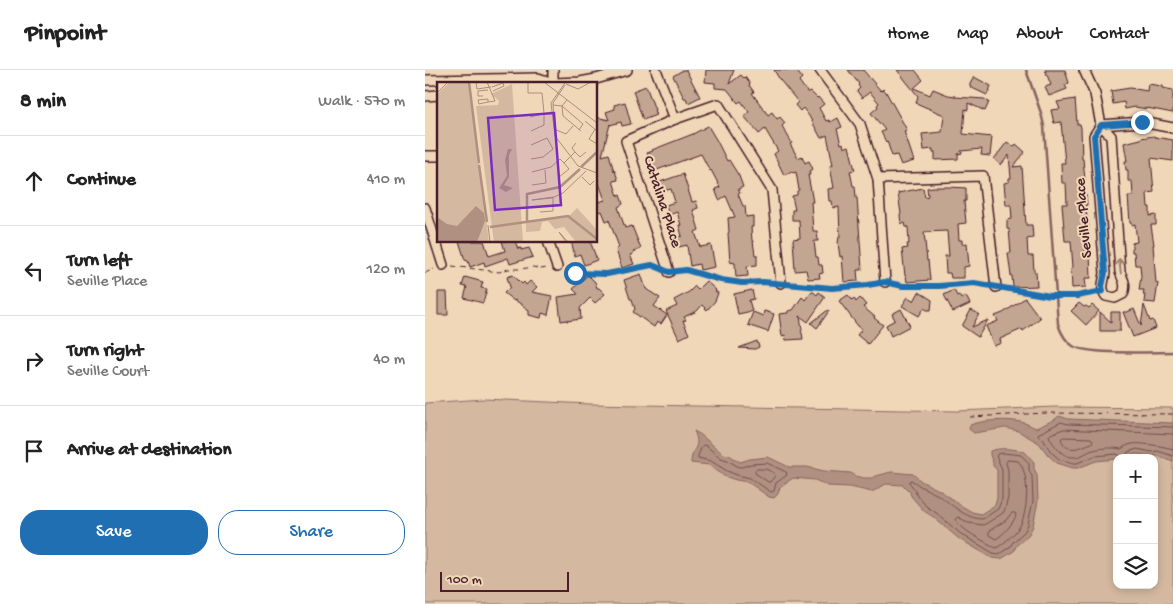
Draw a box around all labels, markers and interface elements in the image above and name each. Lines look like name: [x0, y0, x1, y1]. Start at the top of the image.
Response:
text: Pinpoint: [25, 20, 106, 49]
text: Home: [887, 24, 929, 45]
text: Map: [957, 24, 988, 45]
text: About: [1016, 24, 1062, 45]
text: Contact: [1090, 24, 1148, 45]
inset map: [437, 82, 597, 242]
text: 8 min: [20, 90, 66, 115]
text: Walk · 570 m: [318, 93, 405, 112]
route end: [1131, 111, 1154, 134]
street label: Catalina Place: [637, 154, 685, 251]
icon: ahead: [20, 167, 48, 195]
text: Continue: [67, 169, 136, 192]
text: 410 m: [367, 171, 405, 190]
street label: Seville Place: [1072, 176, 1098, 259]
text: Turn left: [67, 250, 131, 273]
icon: left: [20, 257, 48, 285]
one-way arrow: [1115, 258, 1125, 274]
text: 120 m: [366, 261, 405, 280]
route start: [564, 262, 587, 285]
text: Seville Place: [67, 273, 147, 292]
text: Turn right: [67, 340, 143, 363]
icon: right: [20, 347, 48, 375]
text: 40 m: [373, 351, 405, 370]
text: Seville Court: [67, 363, 149, 382]
icon: arrive: [20, 437, 48, 465]
text: Arrive at destination: [67, 439, 231, 462]
map controls: [1113, 454, 1158, 589]
button: +: [1113, 454, 1158, 499]
button: −: [1113, 499, 1158, 544]
button: Save: [20, 510, 208, 555]
button: Share: [218, 510, 405, 555]
button: layers: [1113, 544, 1158, 589]
scale bar: [440, 569, 569, 592]
text: 100 m: [447, 572, 482, 589]

